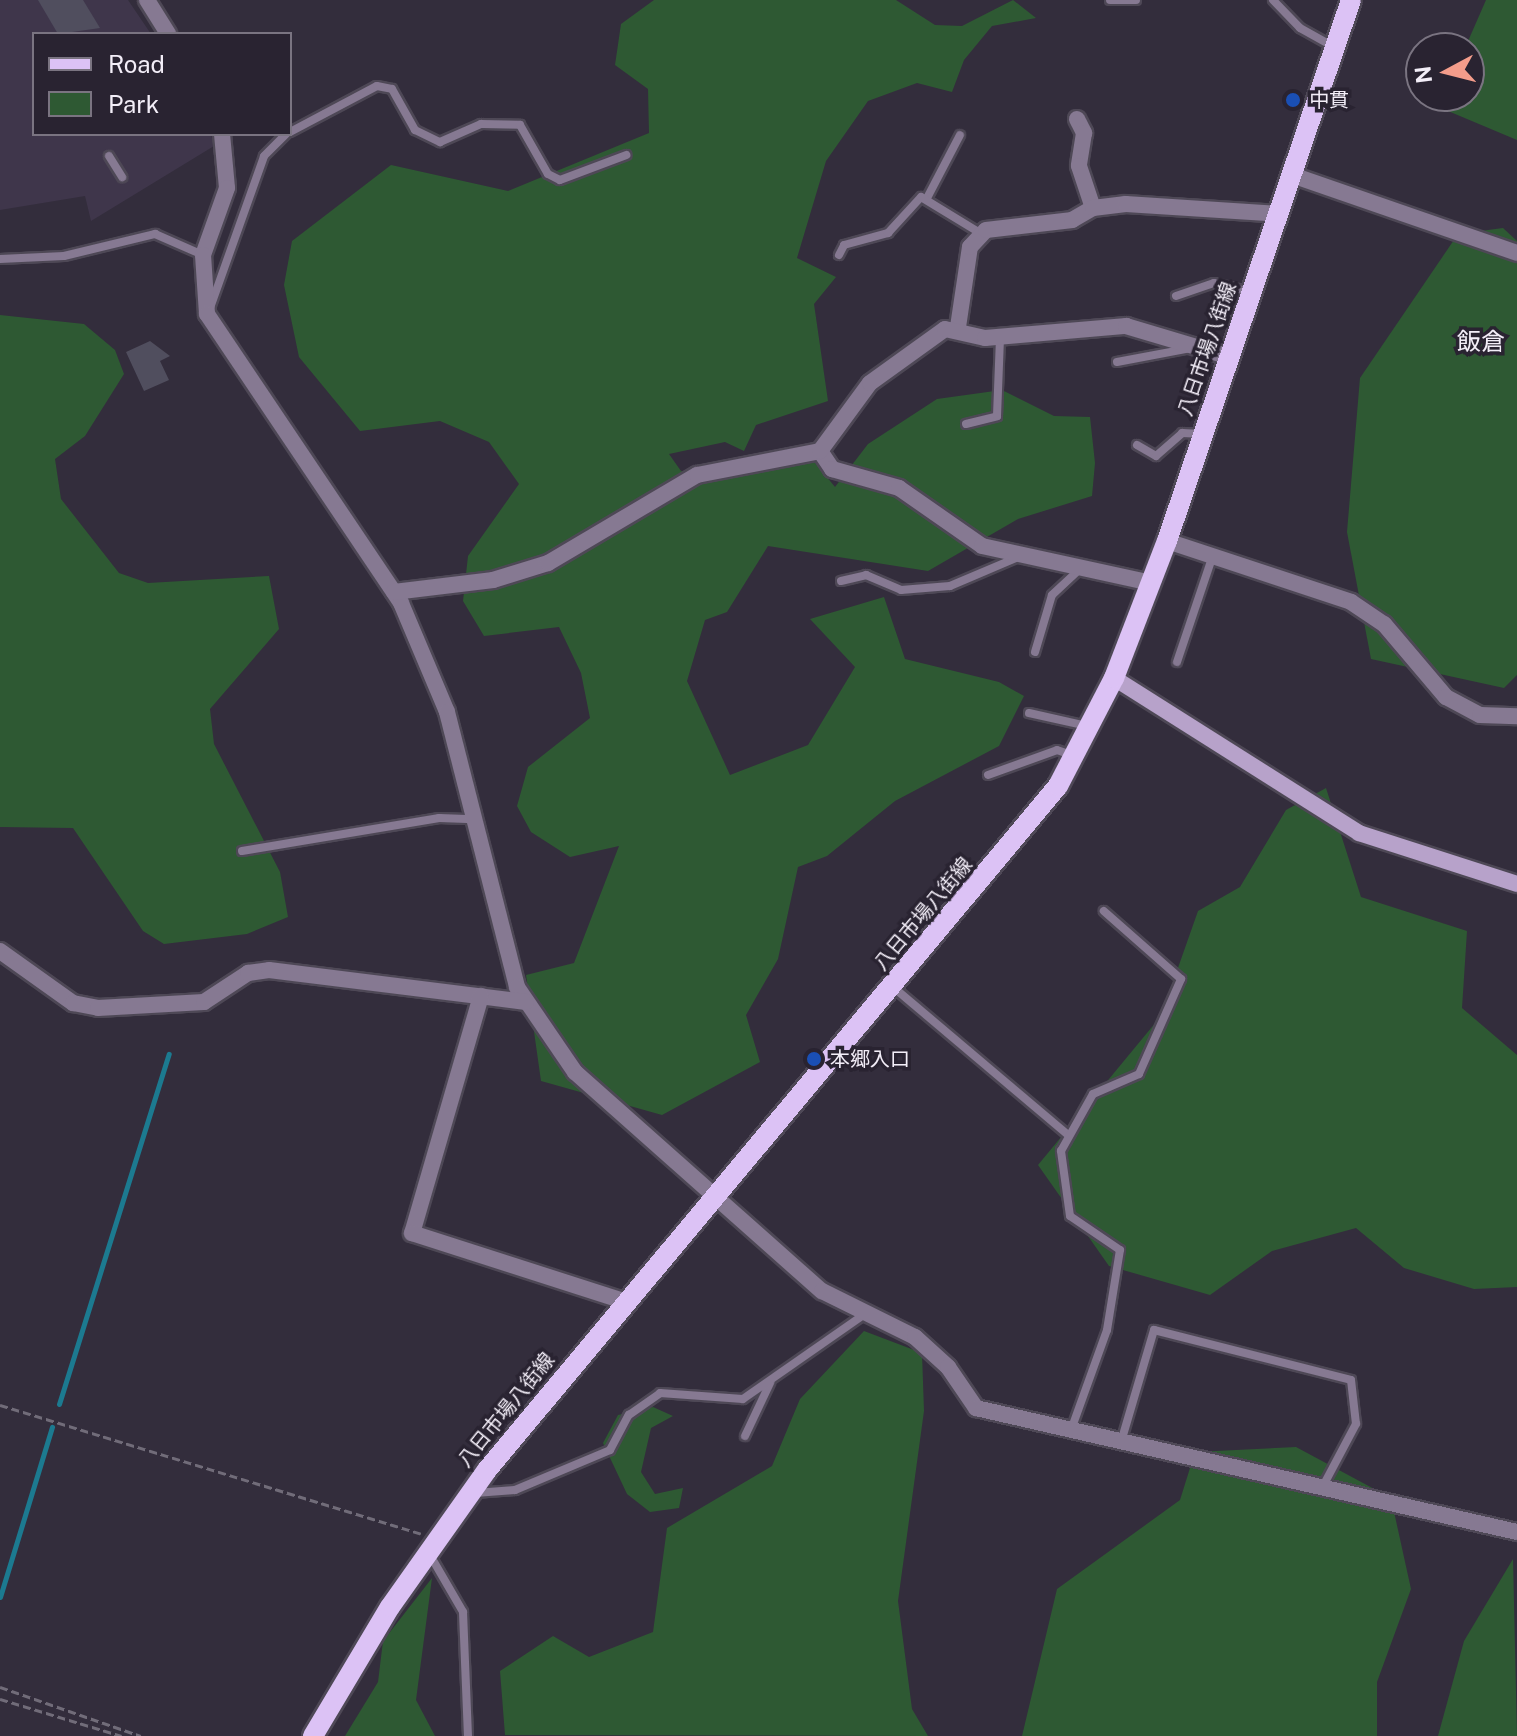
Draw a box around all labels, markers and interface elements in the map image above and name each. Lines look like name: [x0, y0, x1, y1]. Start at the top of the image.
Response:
legend: [32, 32, 292, 136]
north arrow: [1405, 32, 1485, 112]
text: Road: [108, 50, 165, 78]
text: N: [1409, 65, 1437, 85]
place label: 中貫: [1309, 88, 1349, 112]
text: Park: [108, 90, 159, 118]
marker: 中貫: [1284, 91, 1302, 109]
street label: 八日市場八街線: [1173, 279, 1241, 419]
district label: 飯倉: [1457, 328, 1505, 356]
street label: 八日市場八街線: [869, 853, 977, 975]
place label: 本郷入口: [830, 1047, 910, 1071]
marker: 本郷入口: [805, 1050, 823, 1068]
street label: 八日市場八街線: [453, 1348, 559, 1472]

